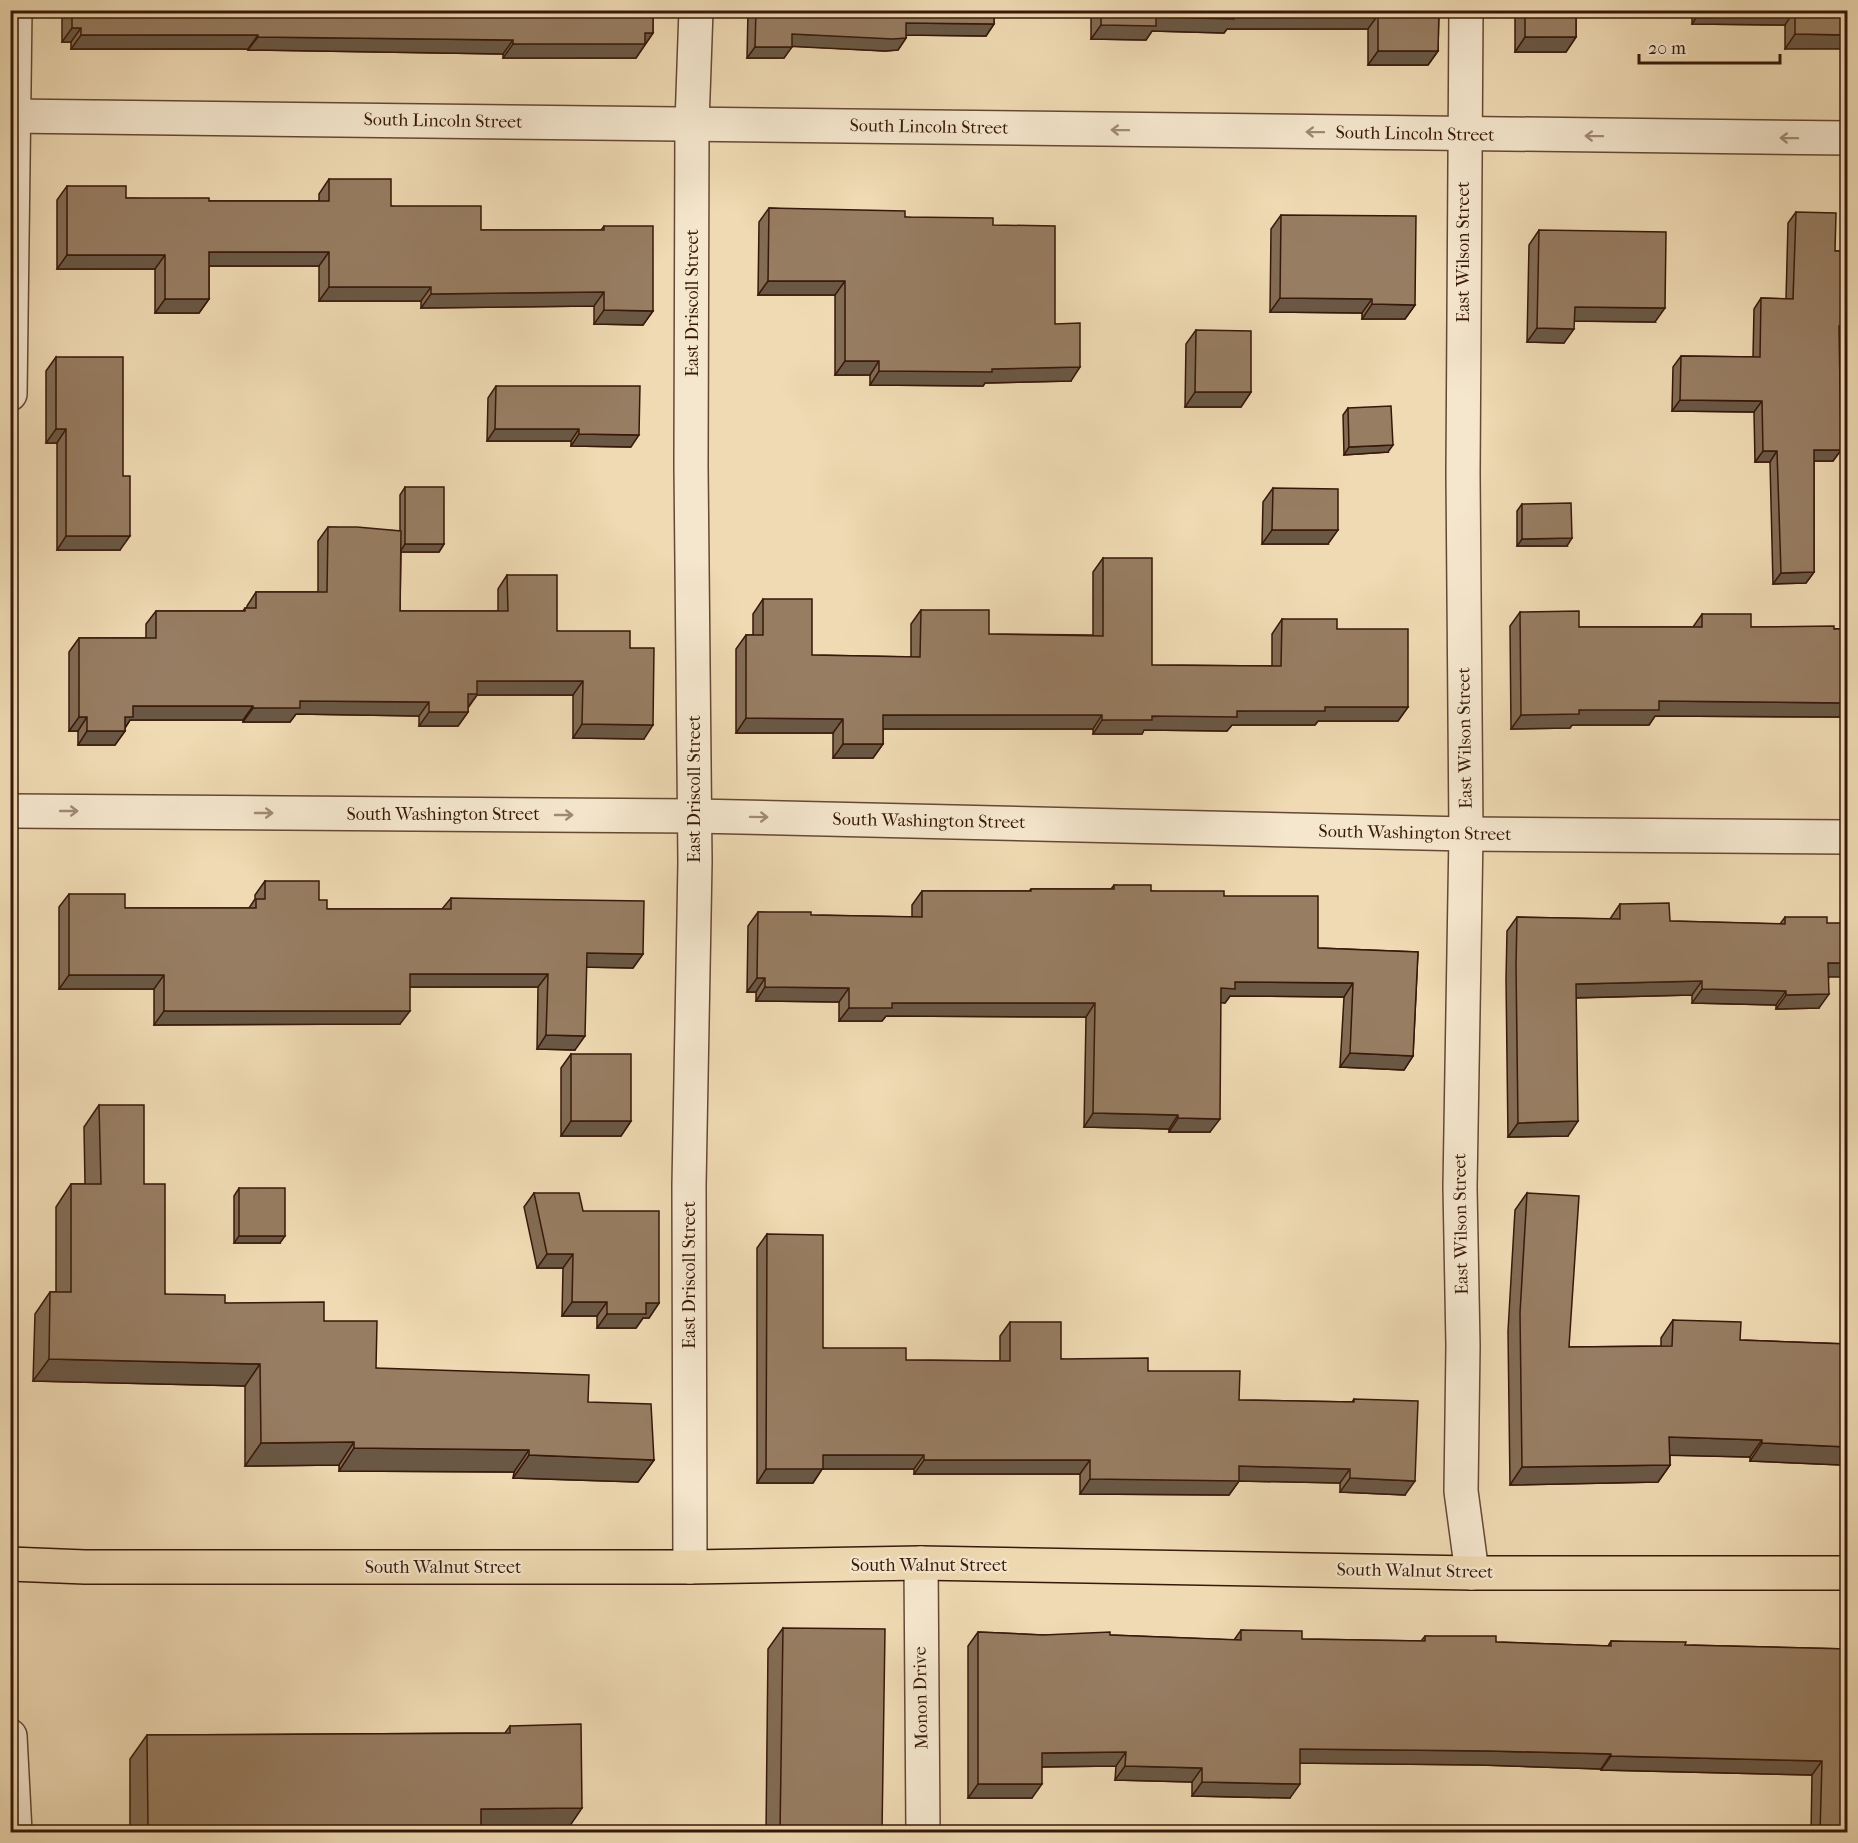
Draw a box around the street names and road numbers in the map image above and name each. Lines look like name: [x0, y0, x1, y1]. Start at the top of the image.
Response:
street label: South Lincoln Street: [363, 109, 523, 133]
street label: South Lincoln Street: [849, 115, 1009, 139]
street label: South Lincoln Street: [1335, 122, 1495, 146]
street label: East Wilson Street: [1453, 181, 1474, 323]
street label: East Driscoll Street: [682, 229, 703, 377]
street label: East Wilson Street: [1453, 666, 1477, 809]
street label: East Driscoll Street: [684, 715, 705, 863]
street label: South Washington Street: [346, 804, 540, 825]
street label: South Washington Street: [832, 809, 1026, 833]
street label: South Washington Street: [1318, 821, 1512, 845]
street label: East Wilson Street: [1449, 1152, 1473, 1295]
street label: East Driscoll Street: [679, 1201, 700, 1349]
street label: South Walnut Street: [851, 1555, 1008, 1576]
street label: South Walnut Street: [365, 1557, 522, 1578]
street label: South Walnut Street: [1336, 1559, 1494, 1583]
street label: Monon Drive: [910, 1646, 932, 1750]

